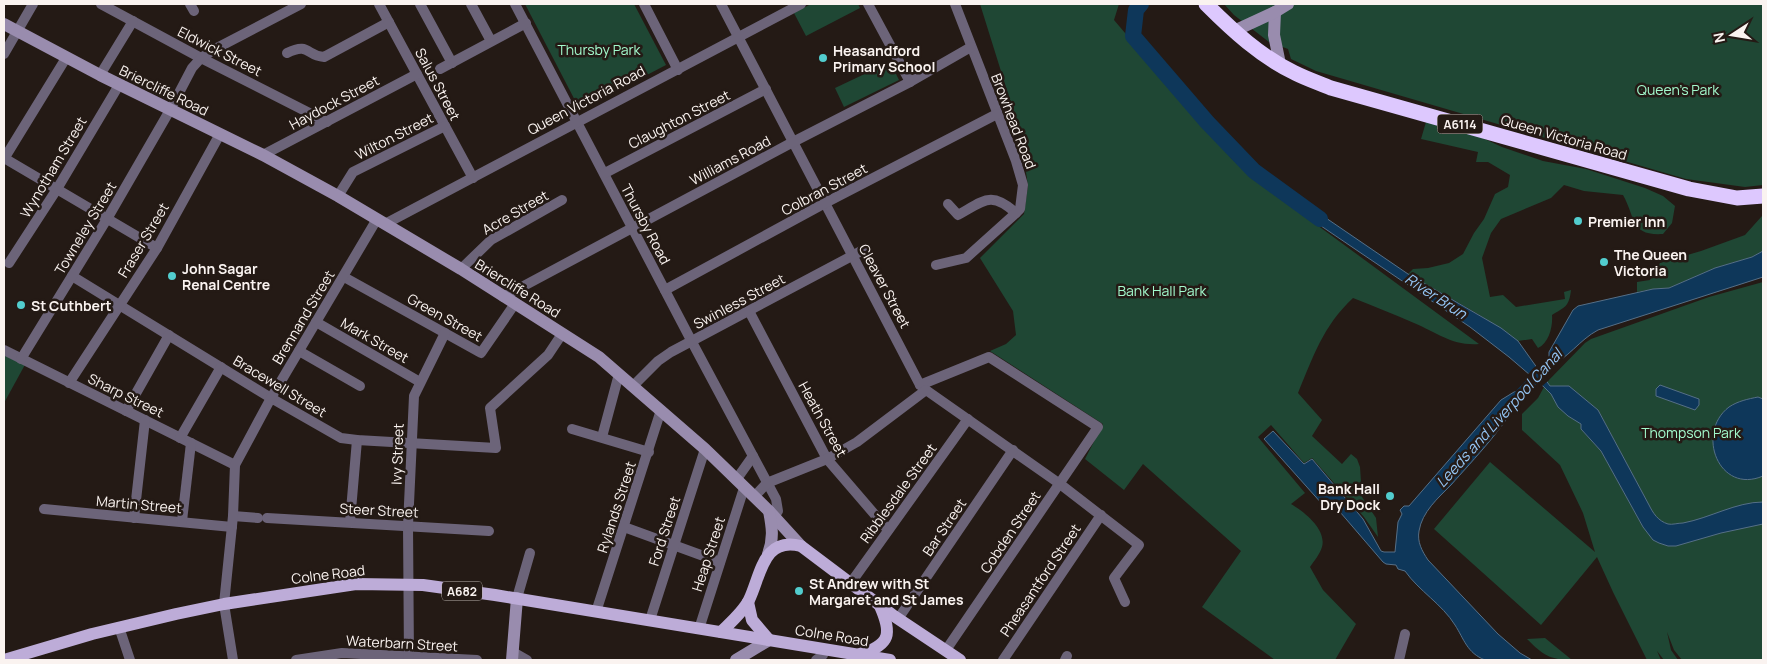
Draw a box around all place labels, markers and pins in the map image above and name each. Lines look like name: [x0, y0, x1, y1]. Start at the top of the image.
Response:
place label: Heasandford Primary School: [833, 41, 935, 76]
marker: Heasandford Primary School: [817, 52, 829, 64]
place label: Premier Inn: [1588, 212, 1665, 231]
marker: Premier Inn: [1572, 215, 1584, 227]
place label: The Queen Victoria: [1614, 245, 1687, 280]
marker: The Queen Victoria: [1598, 256, 1610, 268]
place label: John Sagar Renal Centre: [182, 259, 270, 294]
marker: John Sagar Renal Centre: [166, 270, 178, 282]
place label: St Cuthbert: [31, 296, 112, 315]
marker: St Cuthbert: [15, 299, 27, 311]
place label: Bank Hall Dry Dock: [1318, 479, 1380, 514]
marker: Bank Hall Dry Dock: [1384, 490, 1396, 502]
place label: St Andrew with St Margaret and St James: [809, 574, 964, 609]
marker: St Andrew with St Margaret and St James: [793, 585, 805, 597]

